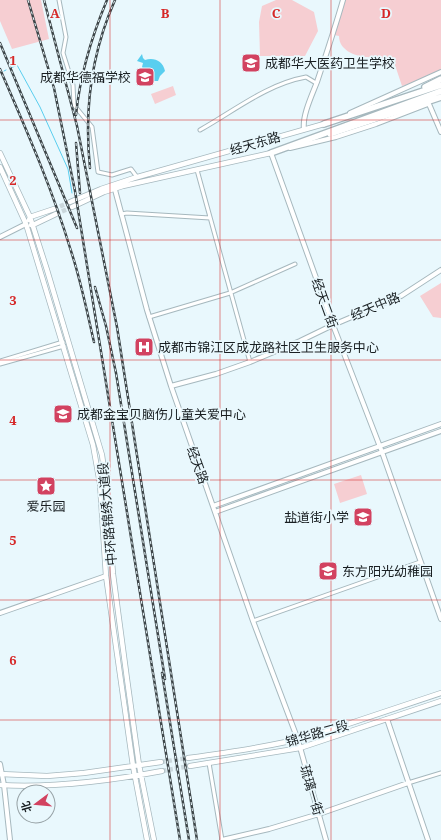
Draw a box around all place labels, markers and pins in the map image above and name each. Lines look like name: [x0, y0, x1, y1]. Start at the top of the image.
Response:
school or university icon: 成都华大医药卫生学校: [240, 52, 262, 74]
place label: 成都华大医药卫生学校: [265, 54, 395, 72]
school or university icon: 成都华德福学校: [134, 66, 156, 88]
place label: 成都华德福学校: [40, 68, 131, 86]
hospital icon: 成都市锦江区成龙路社区卫生服务中心: [133, 336, 155, 358]
place label: 成都市锦江区成龙路社区卫生服务中心: [158, 338, 379, 356]
school or university icon: 成都金宝贝脑伤儿童关爱中心: [52, 403, 74, 425]
place label: 成都金宝贝脑伤儿童关爱中心: [77, 405, 246, 423]
place icon: 爱乐园: [35, 475, 57, 497]
place label: 爱乐园: [26, 497, 66, 515]
school or university icon: 盐道街小学: [352, 506, 374, 528]
place label: 盐道街小学: [284, 508, 349, 526]
school or university icon: 东方阳光幼稚园: [317, 560, 339, 582]
place label: 东方阳光幼稚园: [342, 562, 433, 580]

